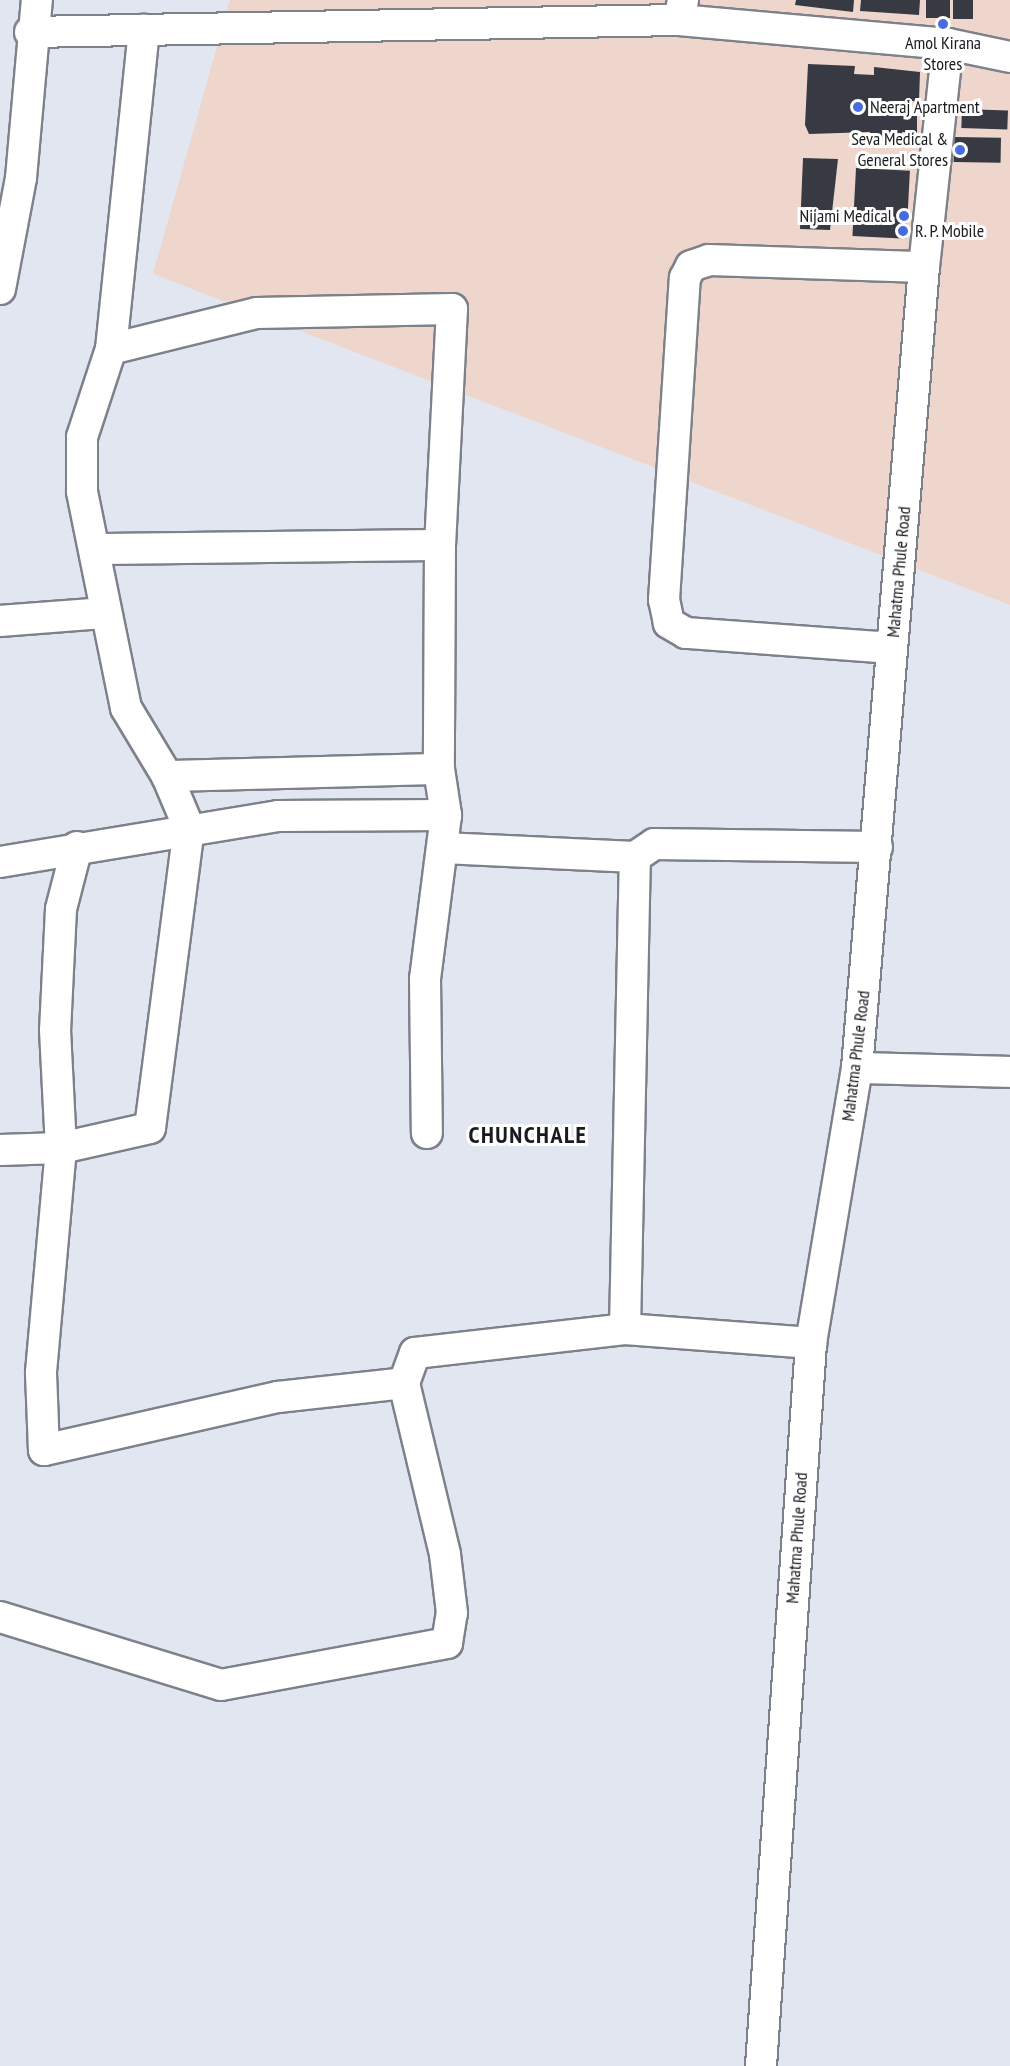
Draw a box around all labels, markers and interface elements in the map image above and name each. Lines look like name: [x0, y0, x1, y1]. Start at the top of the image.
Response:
marker: Amol Kirana Stores: [936, 17, 950, 31]
place label: Amol Kirana Stores: [905, 33, 981, 76]
place label: Neeraj Apartment: [870, 96, 980, 118]
marker: Neeraj Apartment: [851, 100, 865, 114]
place label: Seva Medical & General Stores: [851, 129, 948, 172]
marker: Seva Medical & General Stores: [953, 143, 967, 157]
place label: Nijami Medical: [799, 205, 892, 227]
marker: Nijami Medical: [897, 209, 911, 223]
place label: R. P. Mobile: [915, 220, 986, 242]
marker: R. P. Mobile: [896, 224, 910, 238]
street label: Mahatma Phule Road: [883, 506, 915, 638]
street label: Mahatma Phule Road: [837, 989, 875, 1123]
district label: CHUNCHALE: [469, 1121, 587, 1149]
street label: Mahatma Phule Road: [782, 1472, 812, 1604]

